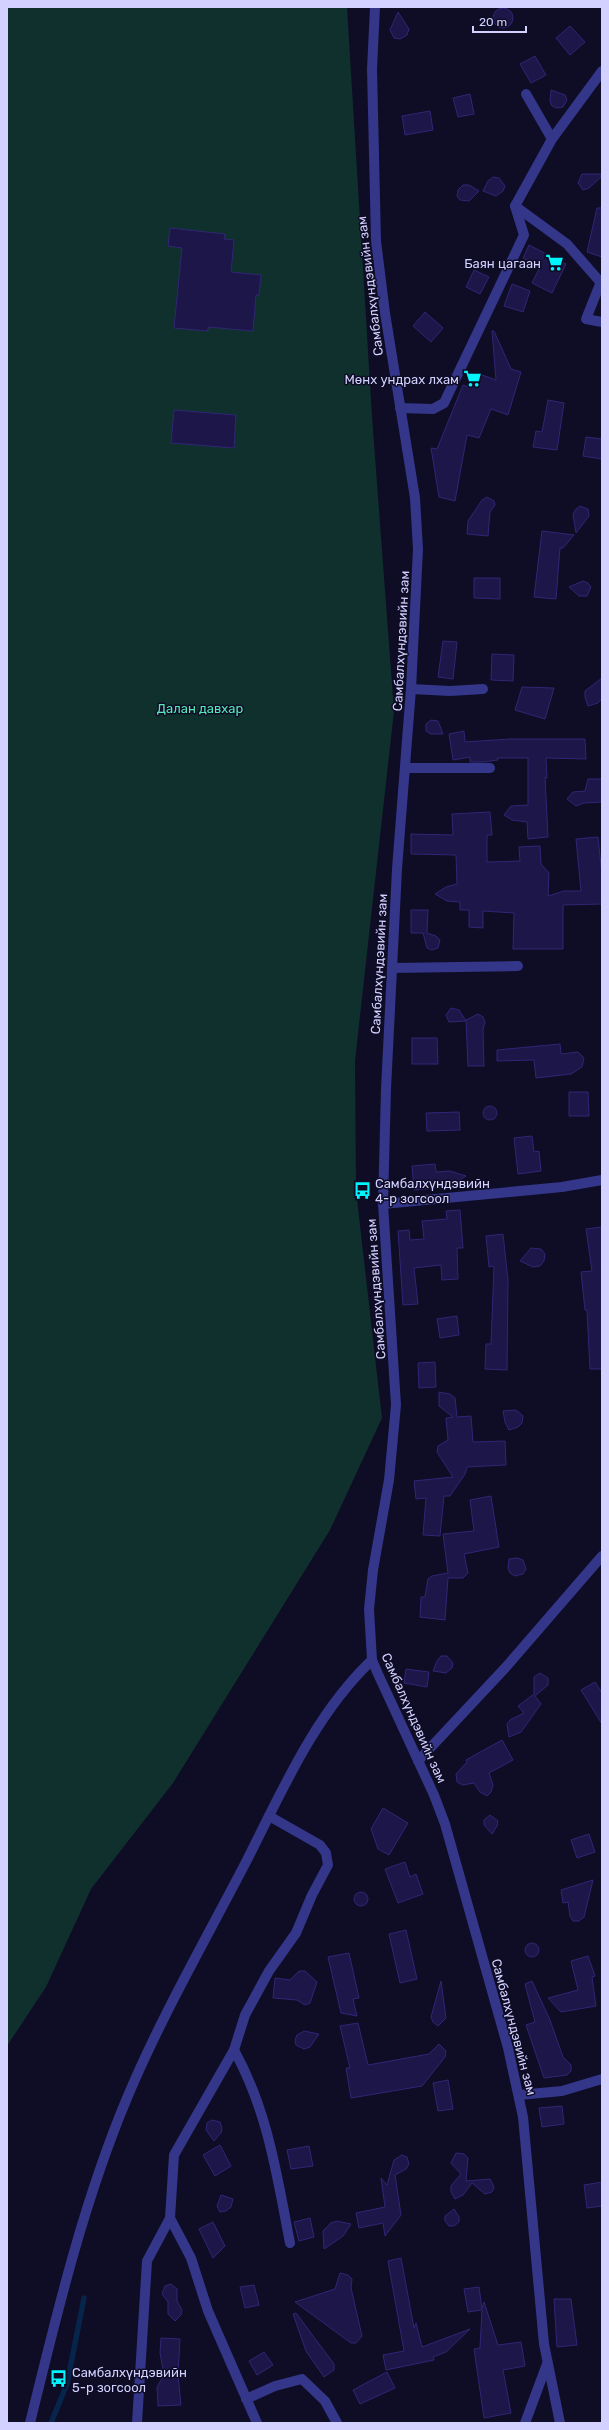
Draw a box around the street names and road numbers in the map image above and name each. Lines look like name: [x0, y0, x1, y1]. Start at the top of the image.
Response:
street label: Самбалхүндэвийн зам: [354, 215, 386, 357]
street label: Самбалхүндэвийн зам: [390, 570, 412, 712]
street label: Самбалхүндэвийн зам: [368, 893, 390, 1035]
street label: Самбалхүндэвийн зам: [364, 1218, 388, 1360]
street label: Самбалхүндэвийн зам: [379, 1651, 449, 1785]
street label: Самбалхүндэвийн зам: [489, 1957, 539, 2097]

